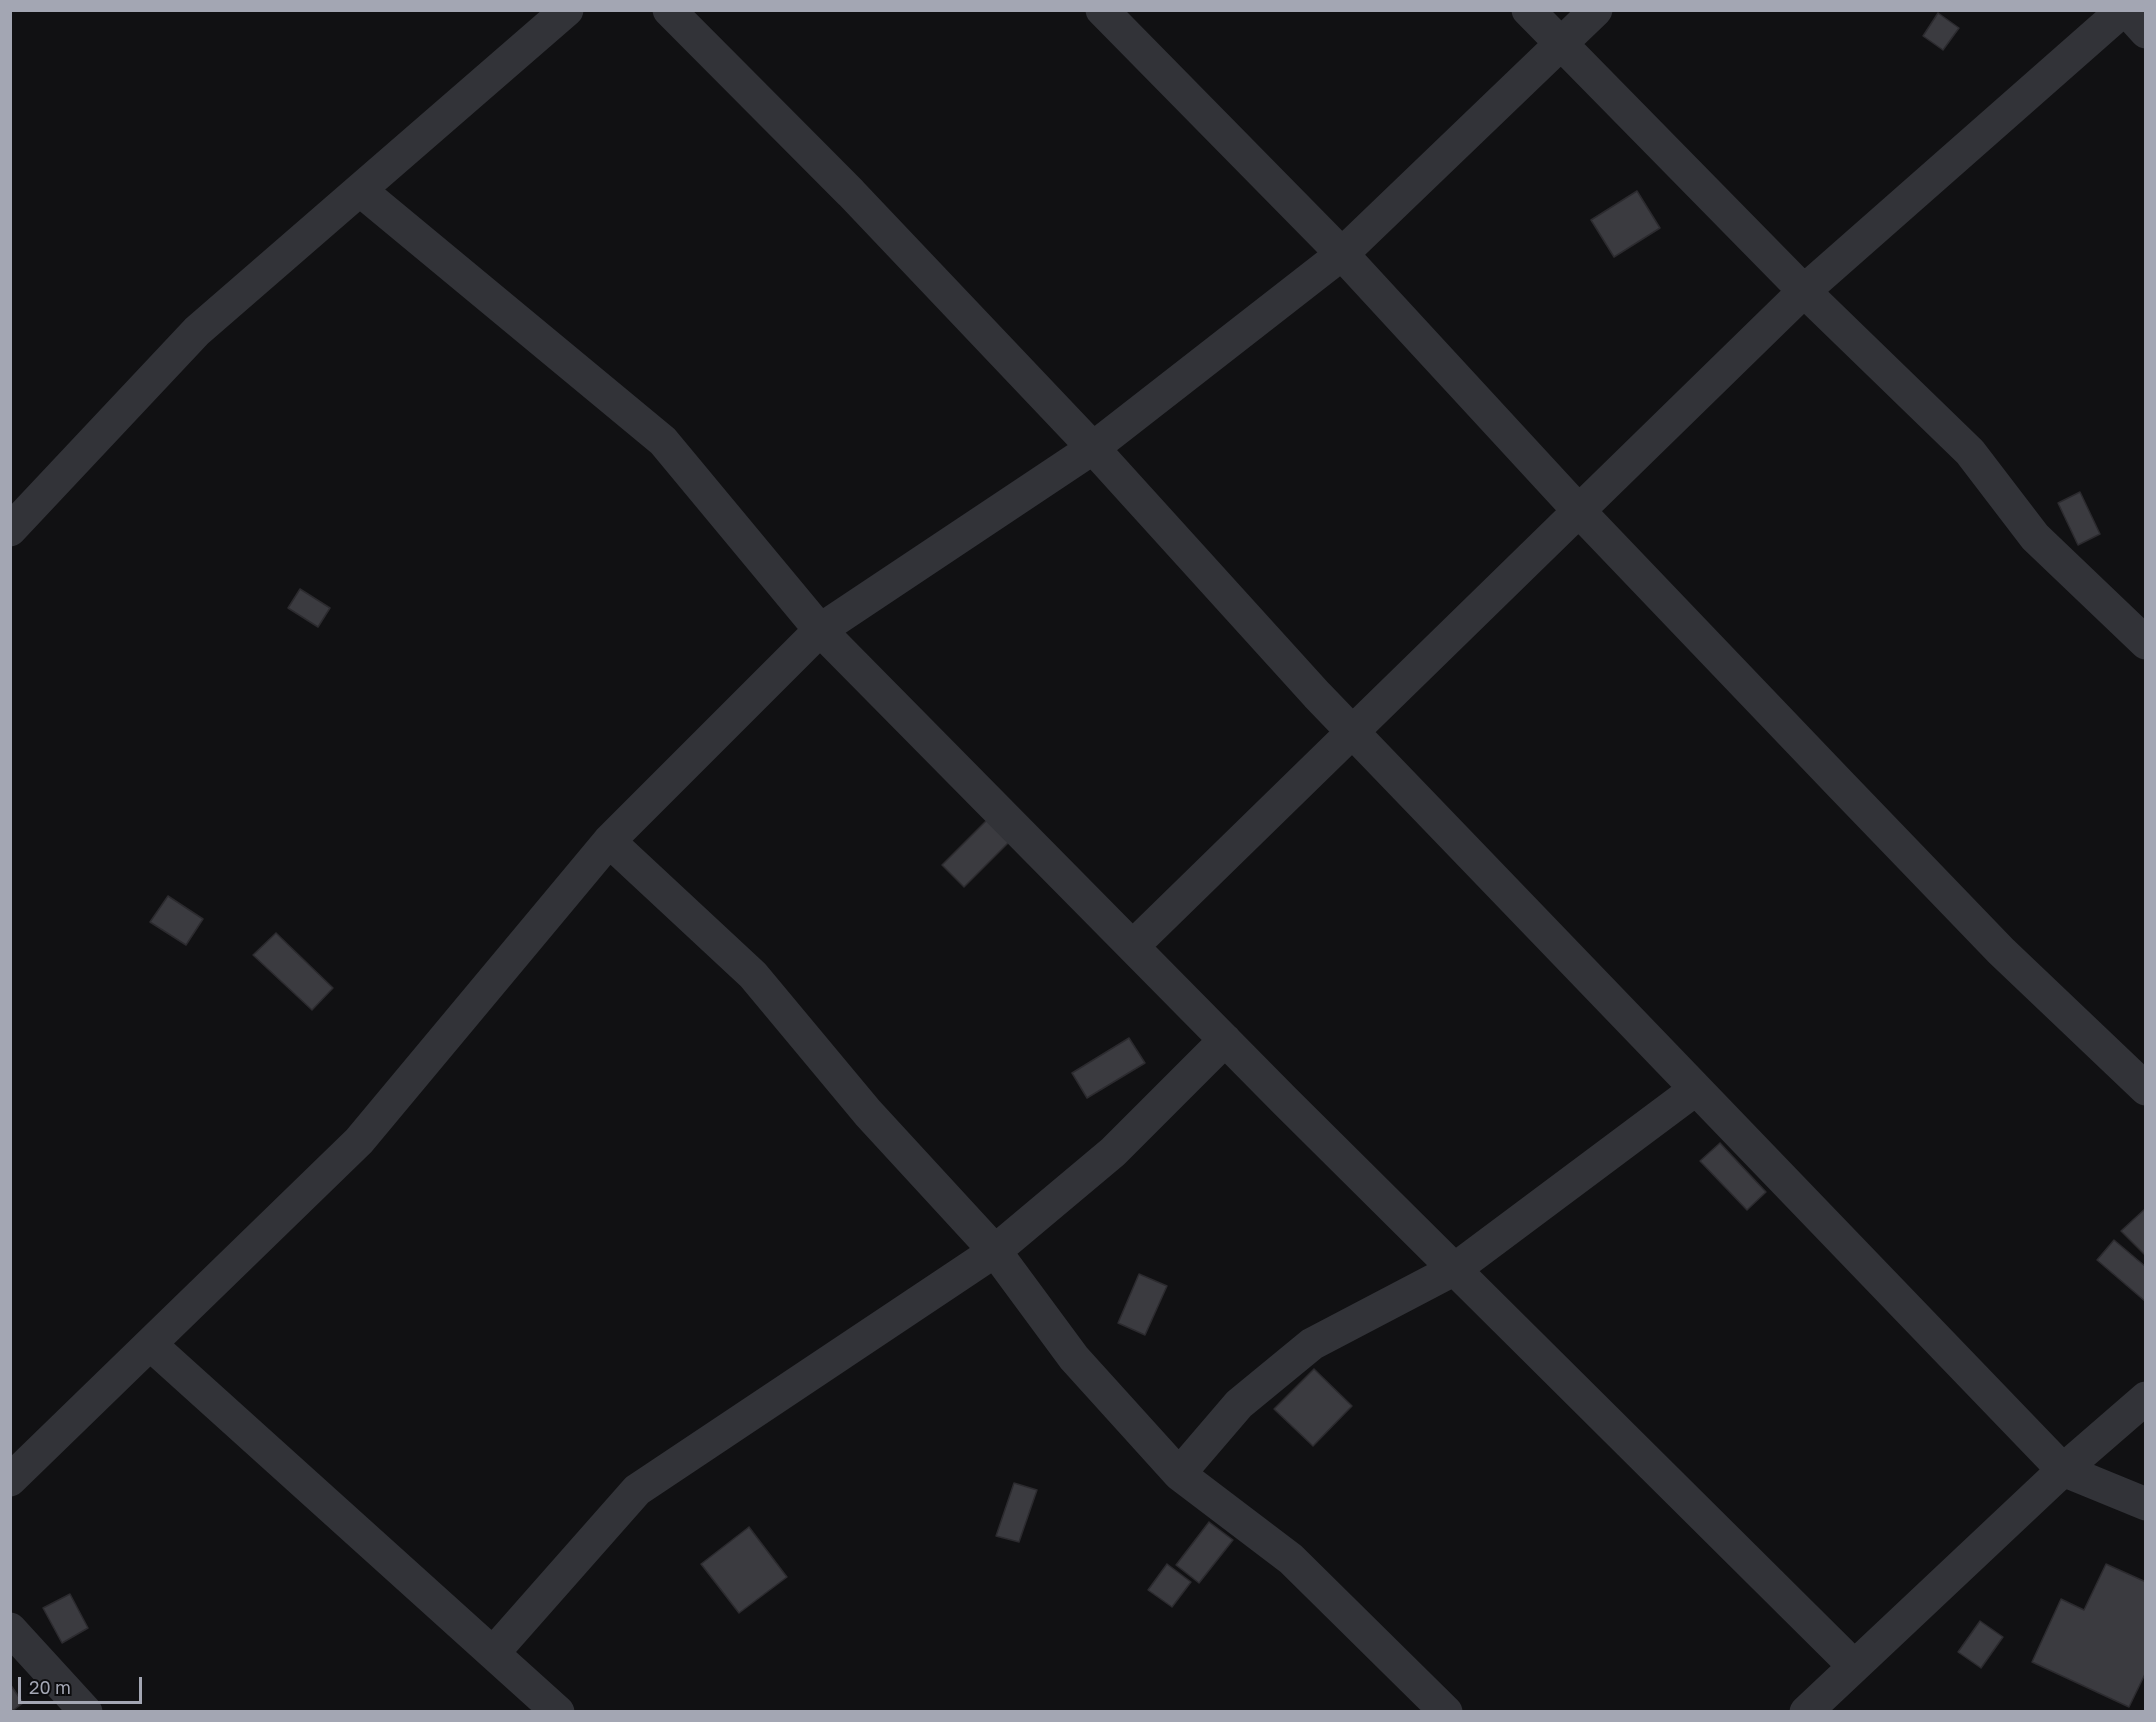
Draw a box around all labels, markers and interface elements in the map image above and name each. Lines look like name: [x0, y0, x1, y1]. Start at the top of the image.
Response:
scale bar: [21, 1665, 146, 1703]
text: 20 m: [29, 1676, 71, 1698]

